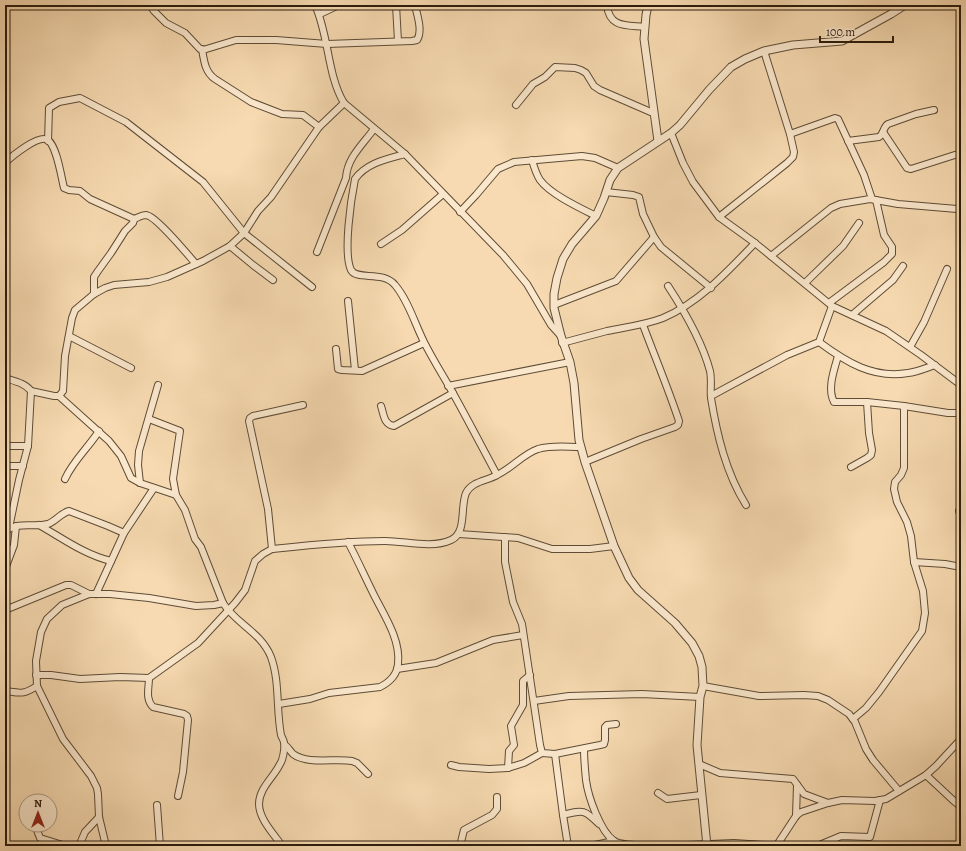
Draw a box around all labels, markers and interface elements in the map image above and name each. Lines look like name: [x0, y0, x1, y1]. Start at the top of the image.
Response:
scale bar: [820, 18, 893, 44]
text: 100 m: [826, 24, 855, 40]
north arrow: [18, 793, 58, 833]
text: N: [34, 796, 42, 811]

